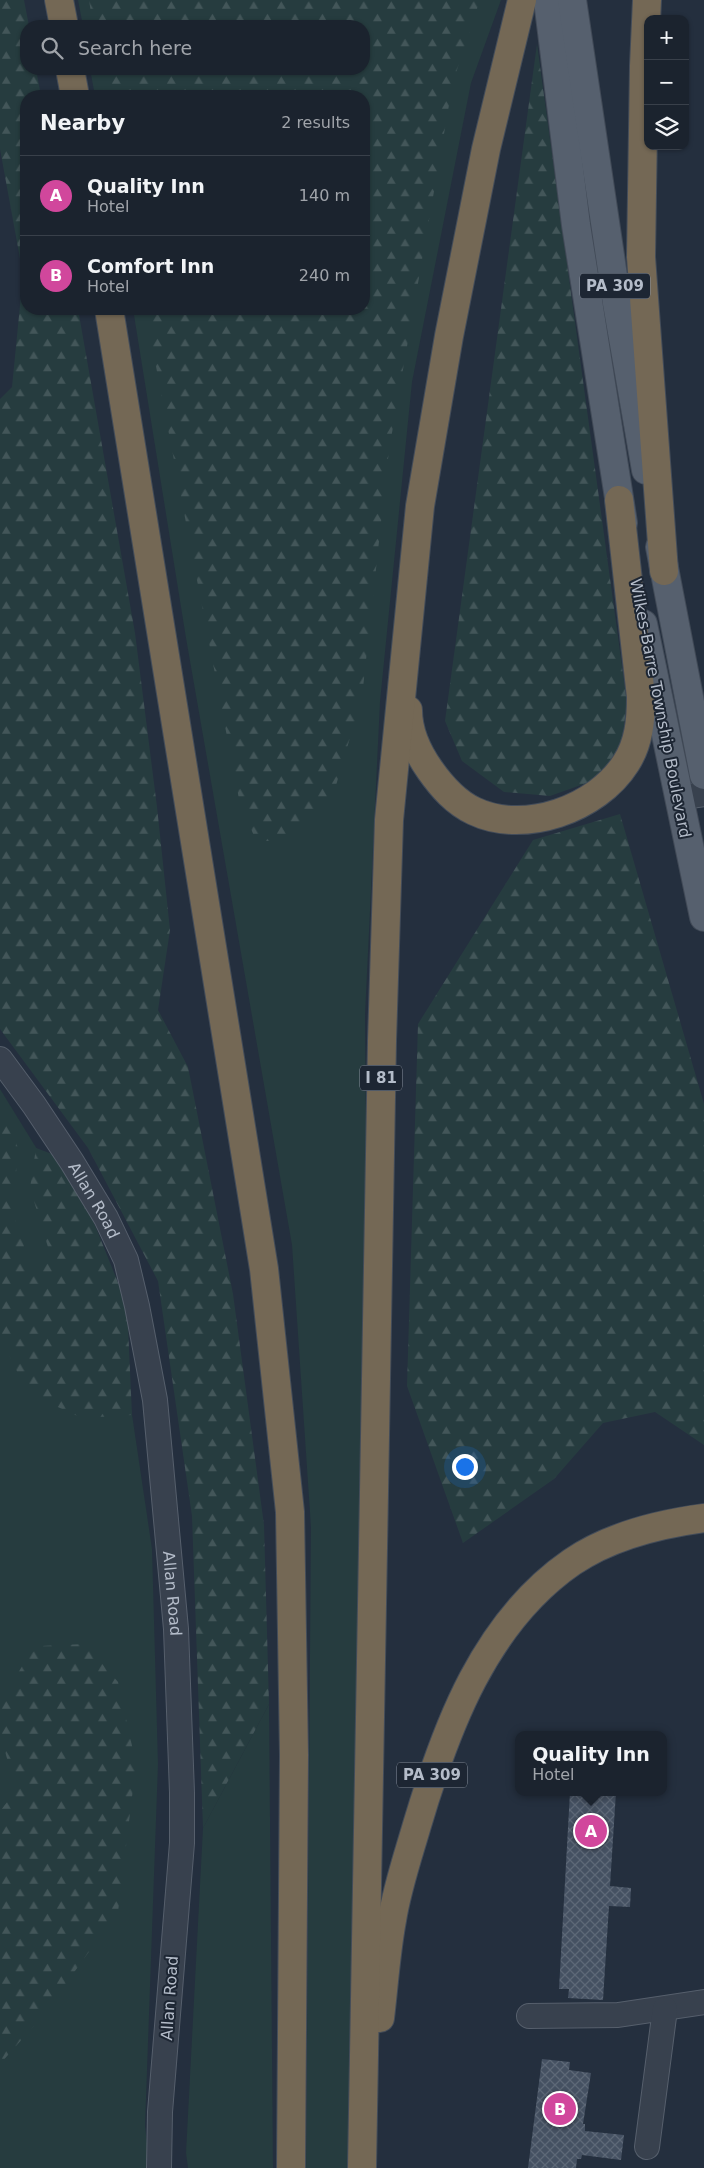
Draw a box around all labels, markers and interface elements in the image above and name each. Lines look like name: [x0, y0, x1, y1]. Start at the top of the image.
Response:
map controls: [644, 15, 689, 150]
button: +: [644, 15, 689, 60]
search box: [20, 20, 370, 75]
icon: search: [38, 34, 66, 62]
text: Search here: [78, 37, 192, 59]
button: −: [644, 60, 689, 105]
button: layers: [644, 105, 689, 150]
text: Nearby: [40, 111, 125, 135]
text: 2 results: [281, 113, 350, 132]
text: Quality Inn: [87, 175, 205, 197]
text: A: [50, 186, 62, 205]
text: 140 m: [299, 186, 350, 205]
text: Hotel: [87, 197, 129, 216]
text: Comfort Inn: [87, 255, 214, 277]
text: B: [50, 266, 62, 285]
text: 240 m: [299, 266, 350, 285]
road number: PA 309: [580, 274, 650, 298]
text: Hotel: [87, 277, 129, 296]
street label: Wilkes-Barre Township Boulevard: [626, 577, 695, 839]
road number: I 81: [360, 1066, 402, 1090]
street label: Allan Road: [64, 1159, 123, 1242]
your location: [452, 1454, 478, 1480]
street label: Allan Road: [159, 1550, 185, 1636]
popup: [515, 1731, 667, 1796]
text: Quality Inn: [532, 1743, 650, 1765]
road number: PA 309: [397, 1762, 467, 1788]
text: Hotel: [532, 1765, 575, 1784]
pin: A: [575, 1812, 607, 1850]
street label: Allan Road: [157, 1955, 182, 2041]
pin: B: [544, 2090, 576, 2128]

